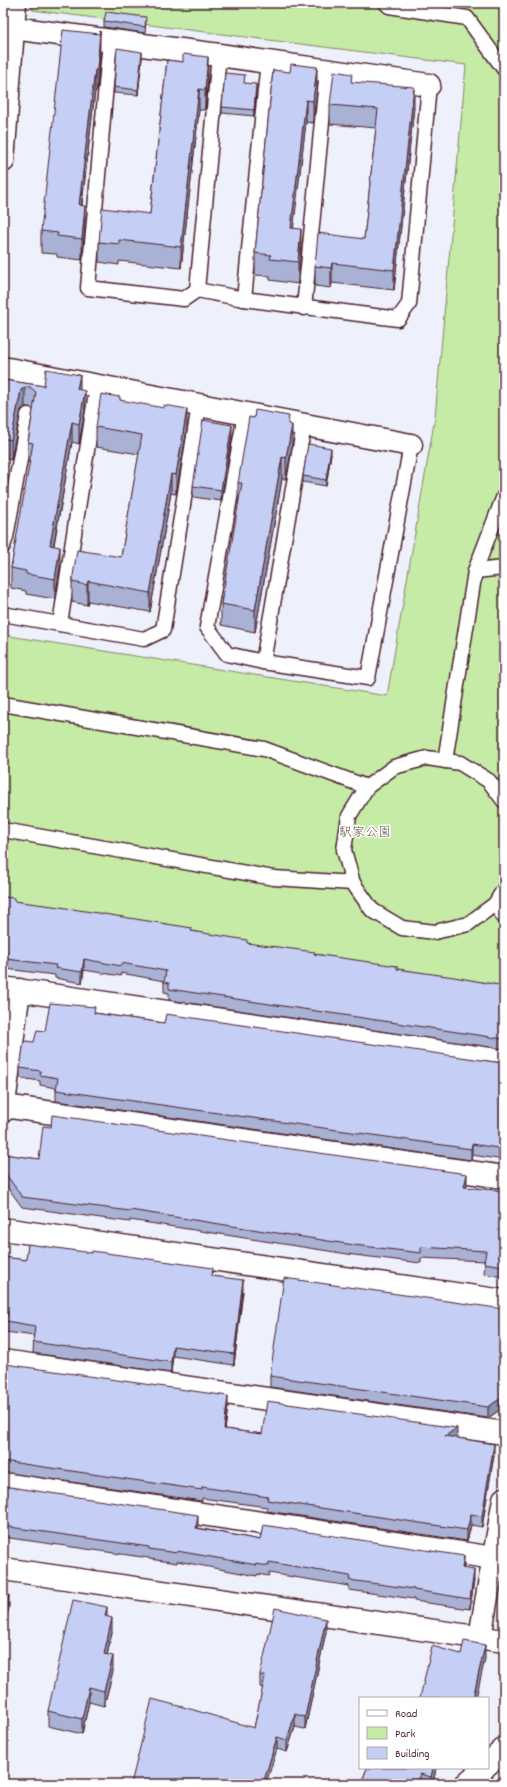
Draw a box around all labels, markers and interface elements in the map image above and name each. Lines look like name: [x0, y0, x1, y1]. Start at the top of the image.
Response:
park label: 駅家公園: [339, 824, 391, 843]
legend: [359, 1697, 489, 1769]
text: Road: [395, 1706, 417, 1723]
text: Park: [395, 1726, 416, 1743]
text: Building: [395, 1746, 430, 1763]

